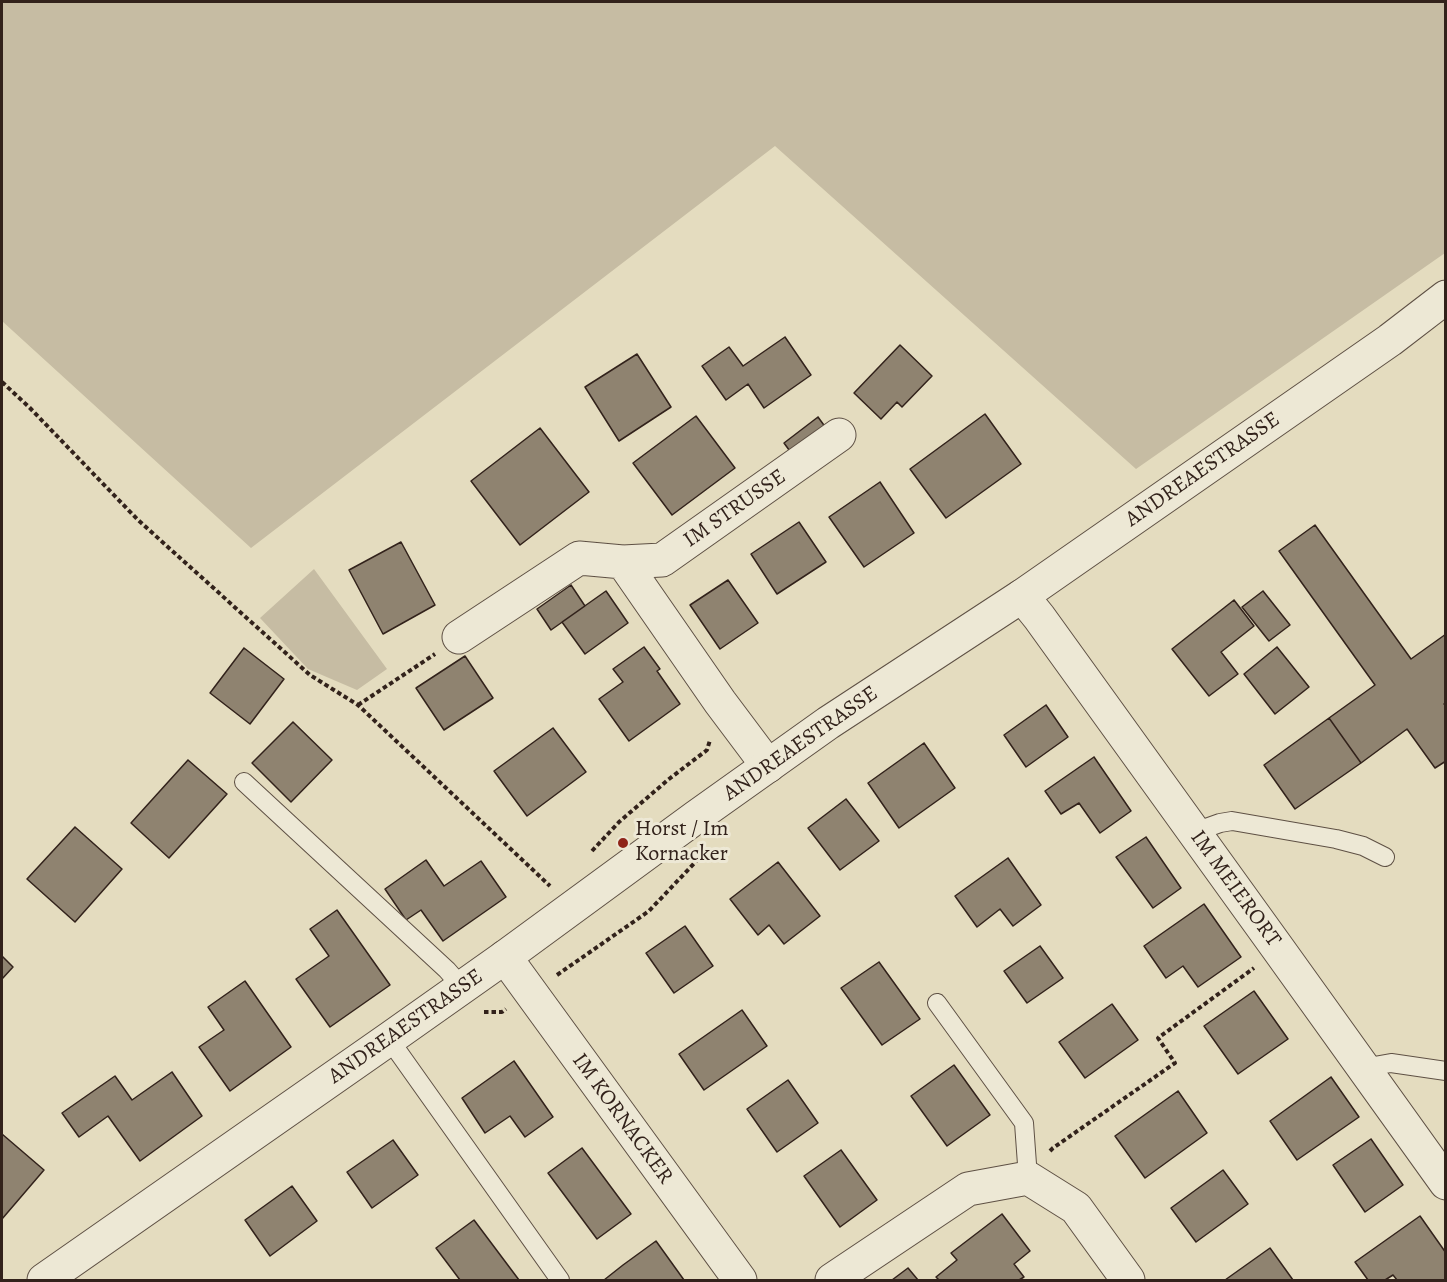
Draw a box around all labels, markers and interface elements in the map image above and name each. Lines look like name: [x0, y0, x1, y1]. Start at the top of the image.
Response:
street label: ANDREAESTRASSE: [1121, 407, 1285, 533]
street label: IM STRUSSE: [679, 464, 791, 554]
street label: ANDREAESTRASSE: [719, 681, 883, 807]
place label: Horst / Im Kornacker: [635, 817, 729, 868]
street label: IM MEIERORT: [1184, 826, 1286, 952]
marker: Horst / Im Kornacker: [616, 836, 630, 850]
street label: ANDREAESTRASSE: [324, 964, 488, 1090]
street label: IM KORNACKER: [566, 1048, 678, 1190]

